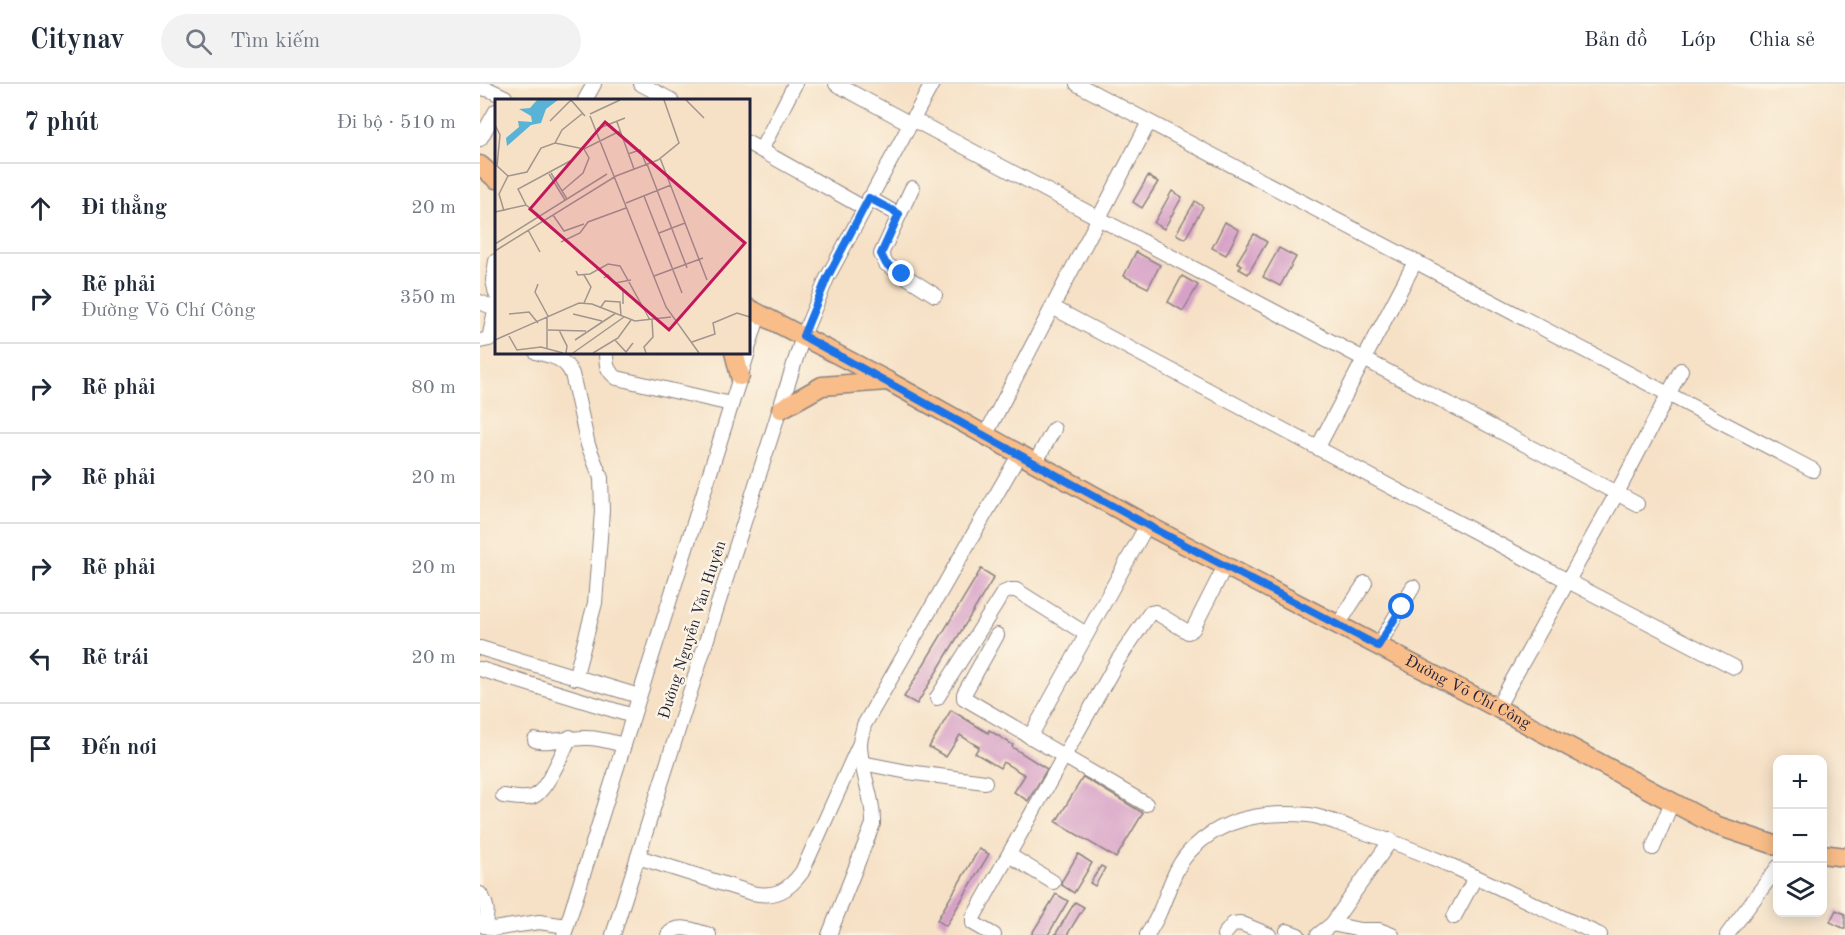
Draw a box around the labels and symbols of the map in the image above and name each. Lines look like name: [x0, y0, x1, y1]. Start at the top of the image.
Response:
inset map: [495, 99, 750, 354]
route end: [888, 260, 914, 286]
street label: Đường Nguyễn Văn Huyên: [654, 538, 730, 721]
route start: [1388, 593, 1414, 619]
street label: Đường Võ Chí Công: [1402, 653, 1533, 733]

